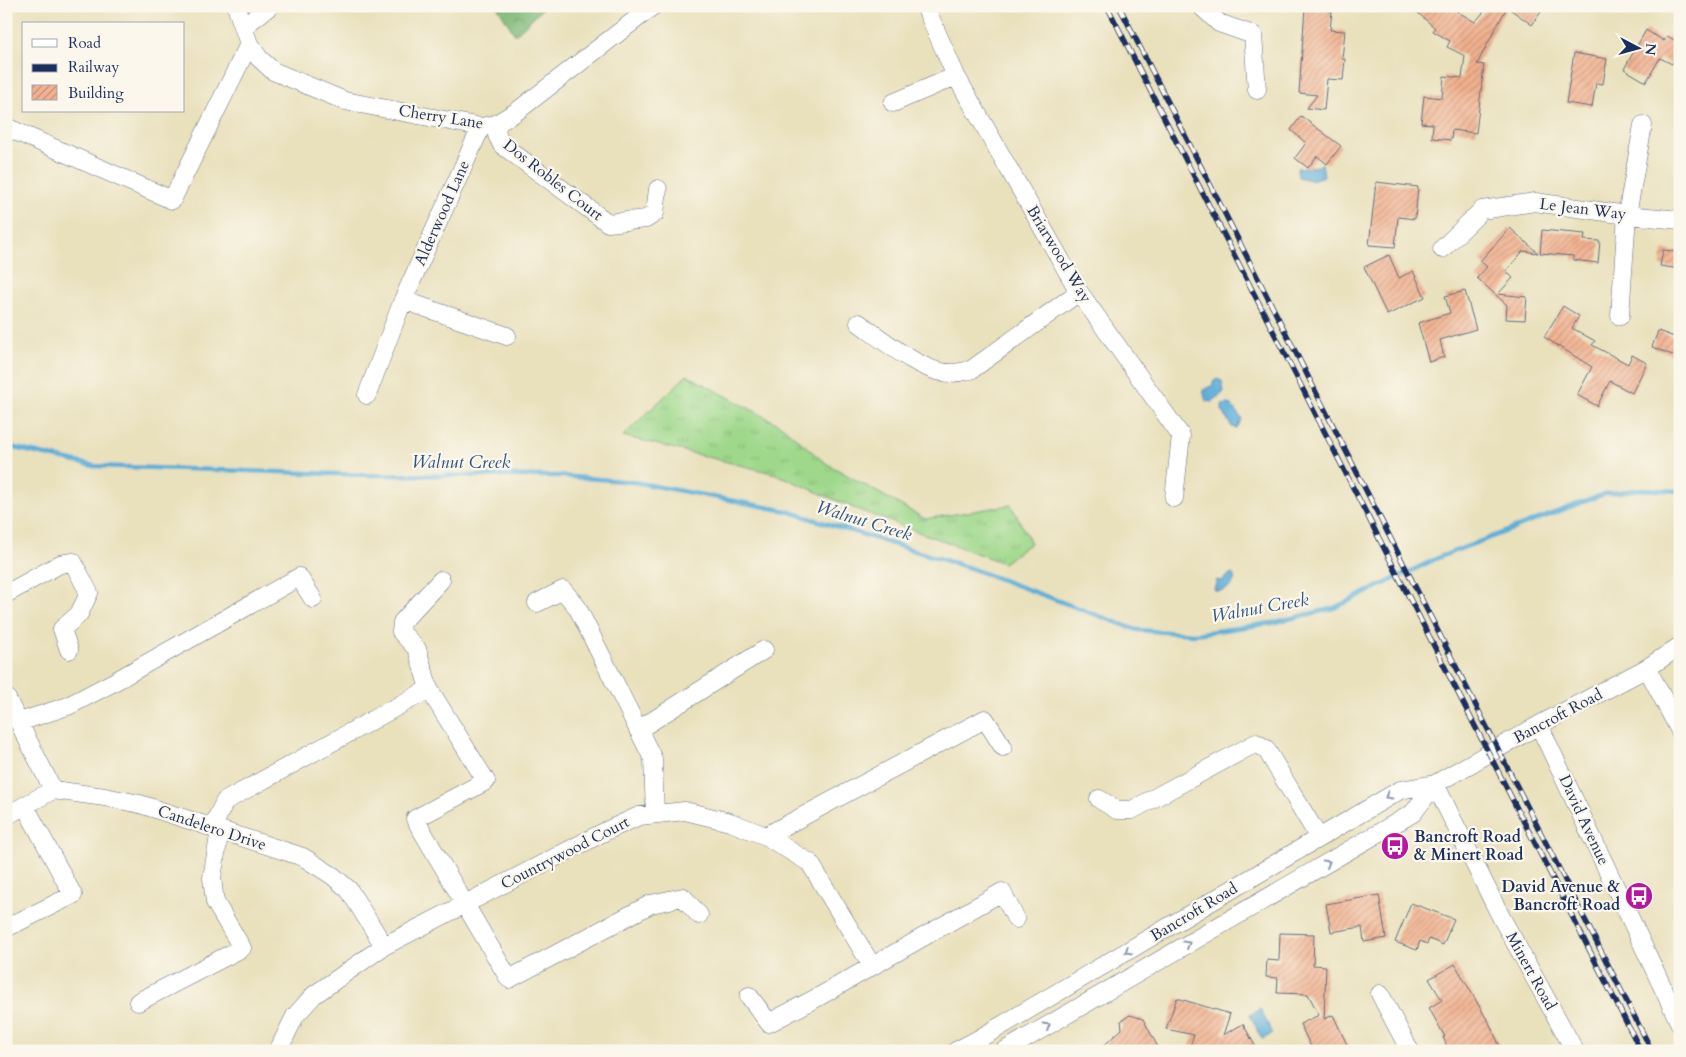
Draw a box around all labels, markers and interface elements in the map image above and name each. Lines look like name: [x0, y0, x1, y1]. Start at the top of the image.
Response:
legend: [22, 22, 185, 112]
north arrow: [1614, 22, 1664, 72]
text: Road: [68, 33, 101, 53]
text: N: [1640, 42, 1661, 56]
text: Railway: [68, 57, 119, 77]
text: Building: [68, 83, 124, 103]
street label: Cherry Lane: [397, 99, 485, 135]
street label: Dos Robles Court: [498, 134, 608, 226]
street label: Alderwood Lane: [409, 157, 475, 269]
street label: Le Jean Way: [1538, 193, 1628, 225]
street label: Briarwood Way: [1021, 201, 1097, 307]
water label: Walnut Creek: [412, 450, 511, 475]
water label: Walnut Creek: [813, 495, 915, 547]
water label: Walnut Creek: [1209, 587, 1311, 629]
street label: Bancroft Road: [1510, 683, 1607, 749]
street label: David Avenue: [1553, 771, 1615, 869]
one-way arrow: [1385, 790, 1394, 800]
street label: Candelero Drive: [155, 800, 269, 856]
street label: Countrywood Court: [497, 811, 633, 895]
place label: Bancroft Road & Minert Road: [1414, 826, 1523, 866]
bus stop icon: Bancroft Road & Minert Road: [1380, 831, 1410, 861]
one-way arrow: [1322, 859, 1331, 869]
place label: David Avenue & Bancroft Road: [1501, 876, 1621, 916]
street label: Bancroft Road: [1146, 877, 1242, 947]
bus stop icon: David Avenue & Bancroft Road: [1624, 881, 1654, 911]
street label: Minert Road: [1500, 928, 1562, 1014]
one-way arrow: [1182, 941, 1191, 951]
one-way arrow: [1125, 944, 1134, 954]
one-way arrow: [1041, 1023, 1050, 1033]

